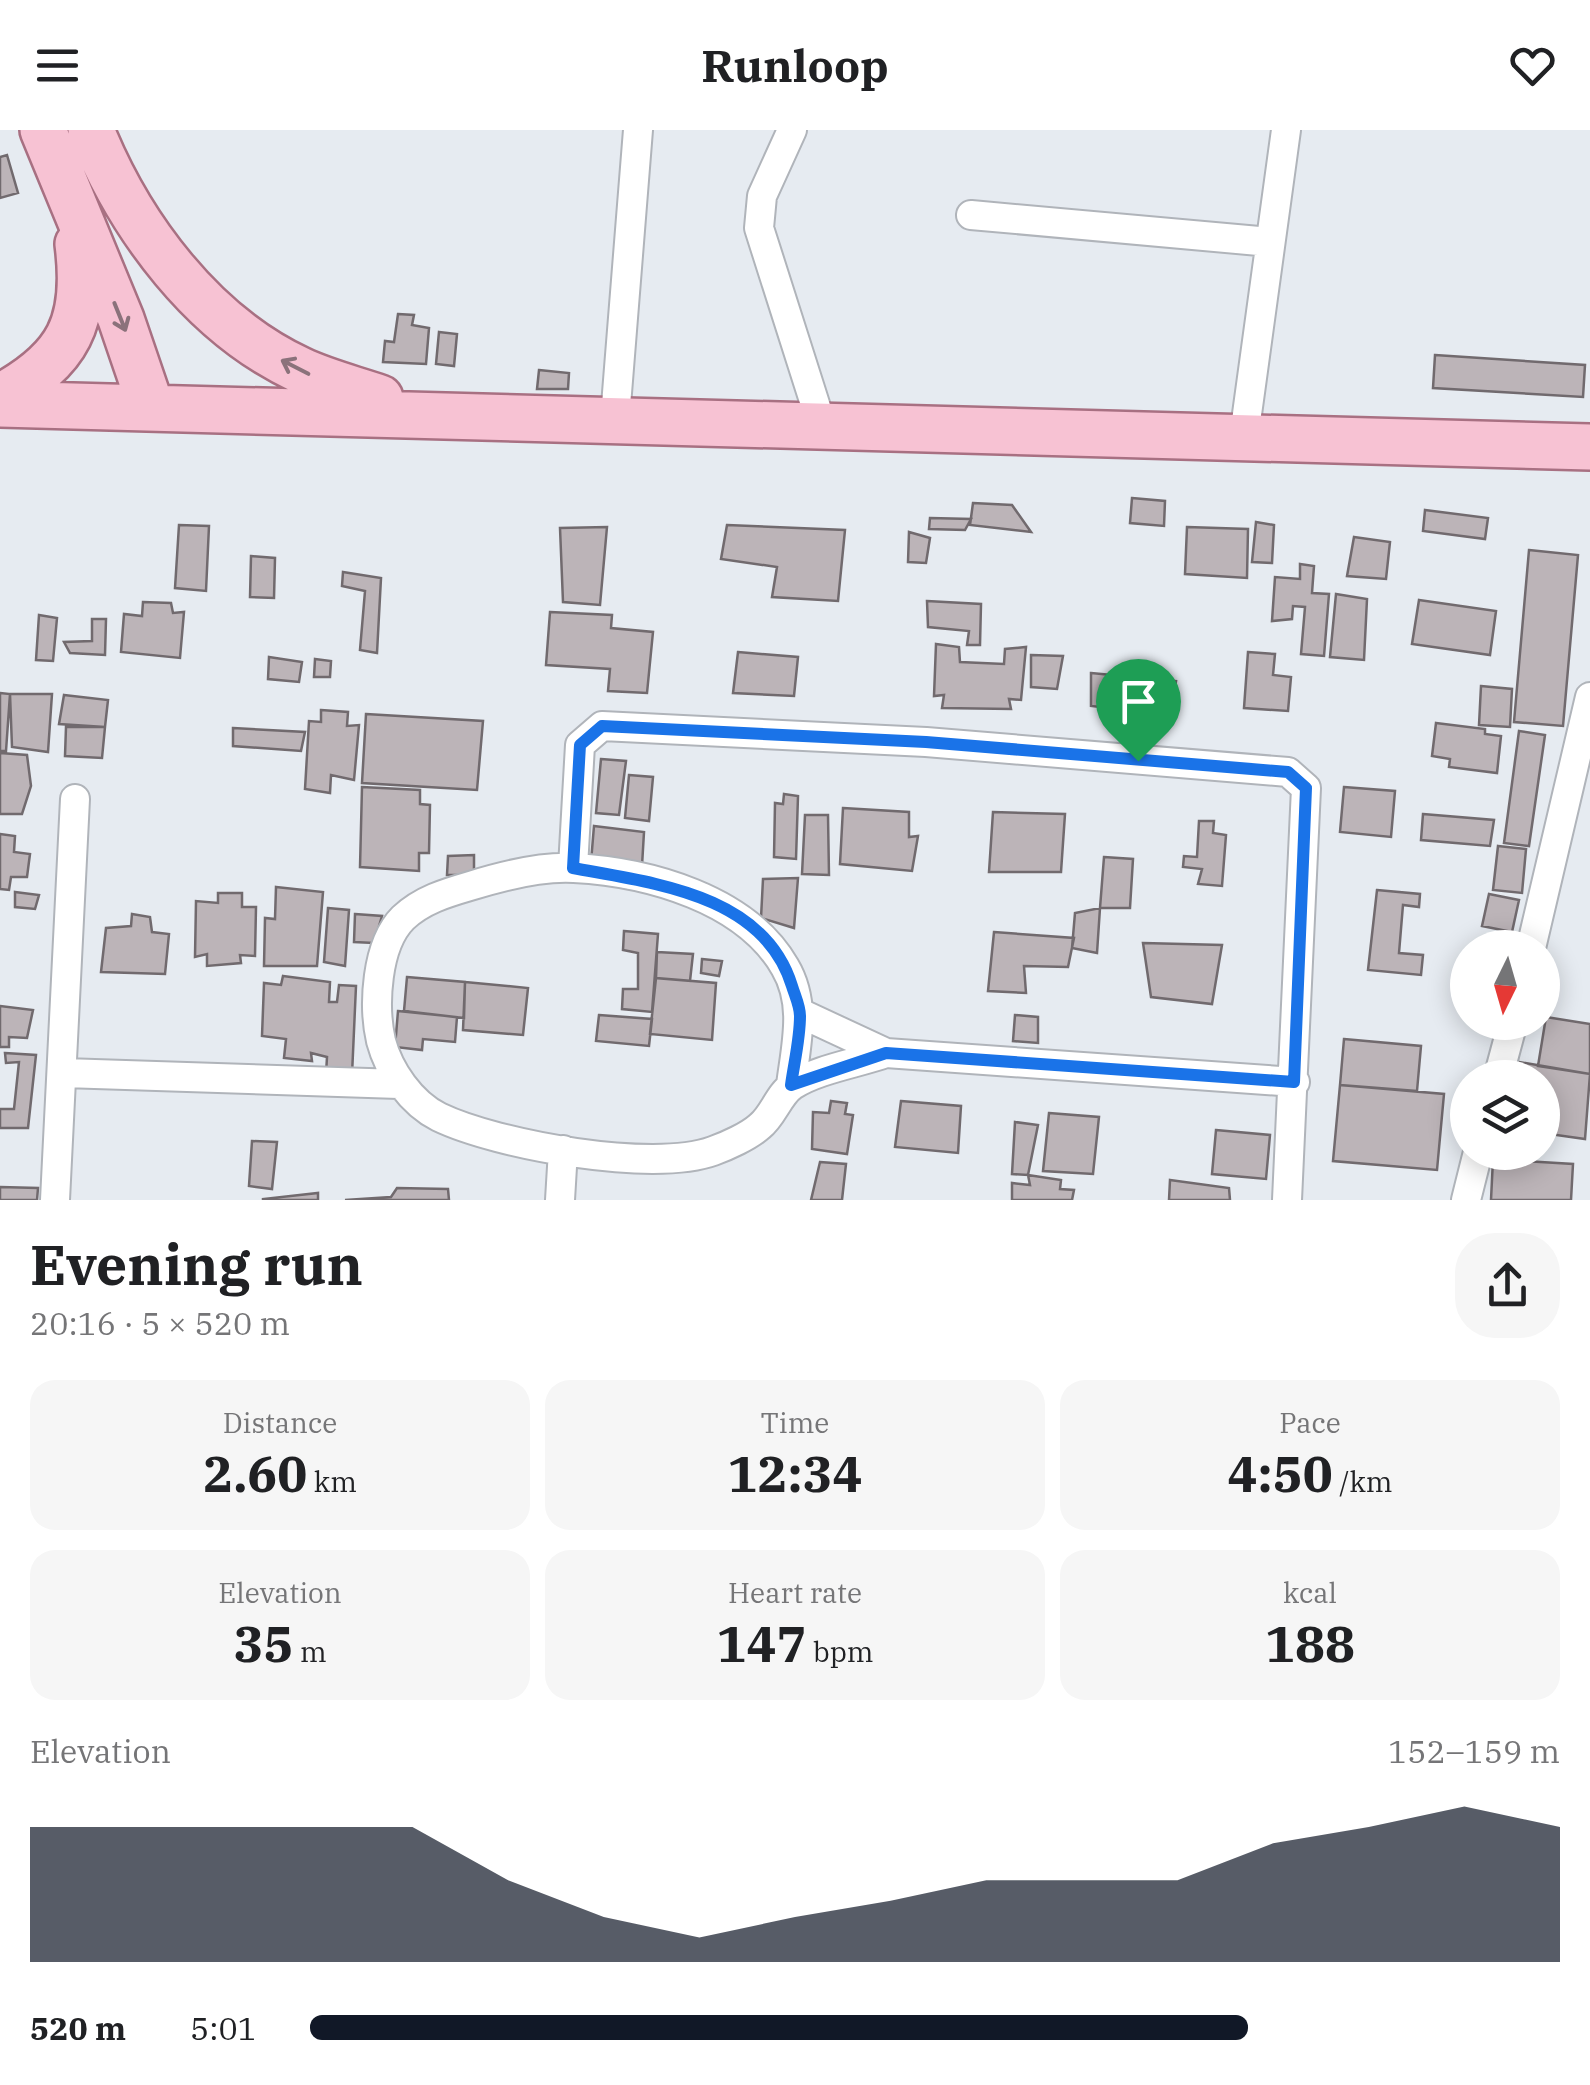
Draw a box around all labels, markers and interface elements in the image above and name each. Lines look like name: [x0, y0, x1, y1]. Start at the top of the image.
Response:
text: Runloop: [701, 36, 889, 94]
icon: menu: [30, 38, 85, 93]
icon: heart: [1505, 38, 1560, 93]
one-way arrow: [112, 301, 130, 332]
one-way arrow: [281, 356, 311, 375]
pin: [1096, 659, 1181, 762]
icon: arrive: [1111, 674, 1166, 729]
north arrow: [1450, 930, 1560, 1040]
map controls: [1450, 930, 1560, 1170]
button: layers: [1450, 1060, 1560, 1170]
text: Evening run: [30, 1229, 363, 1300]
button: share: [1455, 1233, 1560, 1338]
text: 20:16 · 5 × 520 m: [30, 1302, 290, 1344]
text: Distance: [223, 1404, 337, 1441]
text: Time: [761, 1404, 829, 1441]
text: Pace: [1279, 1404, 1341, 1441]
text: 2.60: [203, 1441, 307, 1506]
text: 12:34: [727, 1441, 863, 1506]
text: 4:50: [1228, 1441, 1333, 1506]
text: km: [307, 1463, 357, 1500]
text: /km: [1333, 1463, 1392, 1500]
text: Elevation: [218, 1574, 342, 1611]
text: Heart rate: [728, 1574, 862, 1611]
text: kcal: [1283, 1574, 1337, 1611]
text: 35: [233, 1611, 293, 1676]
text: 147: [716, 1611, 806, 1676]
text: 188: [1265, 1611, 1355, 1676]
text: m: [293, 1633, 327, 1670]
text: bpm: [806, 1633, 874, 1670]
text: Elevation: [30, 1730, 171, 1772]
text: 152–159 m: [1388, 1730, 1560, 1772]
text: 520 m: [30, 2007, 126, 2049]
text: 5:01: [190, 2007, 257, 2049]

